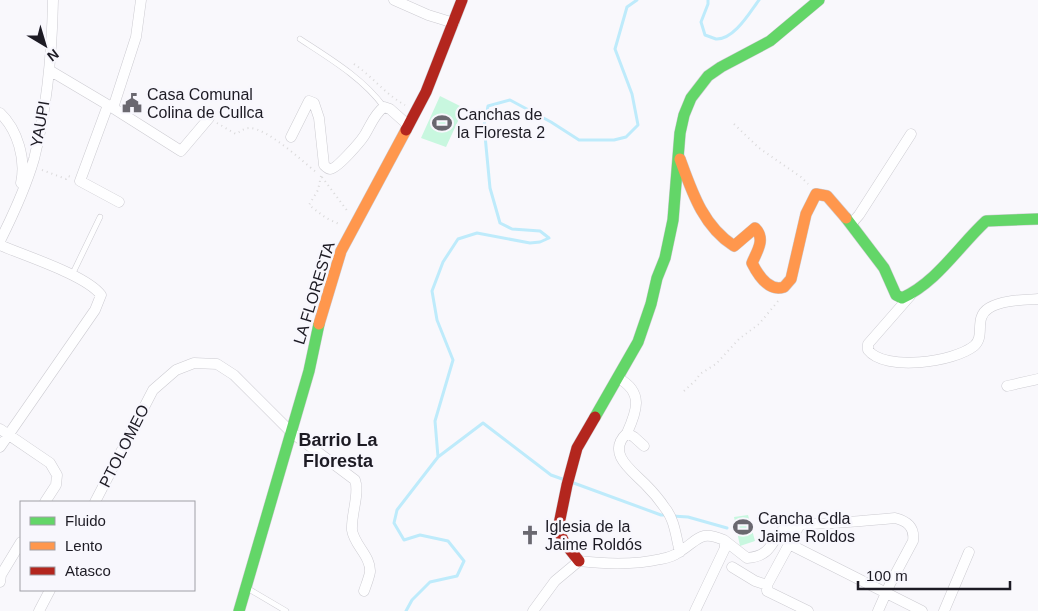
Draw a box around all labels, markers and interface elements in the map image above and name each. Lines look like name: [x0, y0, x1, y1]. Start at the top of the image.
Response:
north arrow: [20, 20, 70, 70]
text: N: [44, 46, 62, 65]
place label: Casa Comunal Colina de Cullca: [147, 86, 264, 121]
public building icon: Casa Comunal Colina de Cullca: [121, 92, 143, 114]
street label: YAUPI: [28, 99, 52, 149]
place label: Canchas de la Floresta 2: [457, 106, 545, 141]
sports icon: Canchas de la Floresta 2: [431, 112, 453, 134]
street label: LA FLORESTA: [290, 239, 338, 346]
street label: PTOLOMEO: [96, 402, 152, 490]
district label: Barrio La Floresta: [298, 430, 378, 471]
legend: [20, 501, 195, 591]
place label: Cancha Cdla Jaime Roldos: [758, 510, 855, 545]
text: Fluido: [65, 512, 106, 529]
sports icon: Cancha Cdla Jaime Roldos: [732, 516, 754, 538]
place label: Iglesia de la Jaime Roldós: [545, 518, 642, 553]
church icon: Iglesia de la Jaime Roldós: [519, 524, 541, 546]
text: Lento: [65, 537, 103, 554]
scale bar: [858, 558, 1010, 590]
text: Atasco: [65, 562, 111, 579]
text: 100 m: [866, 567, 908, 584]

